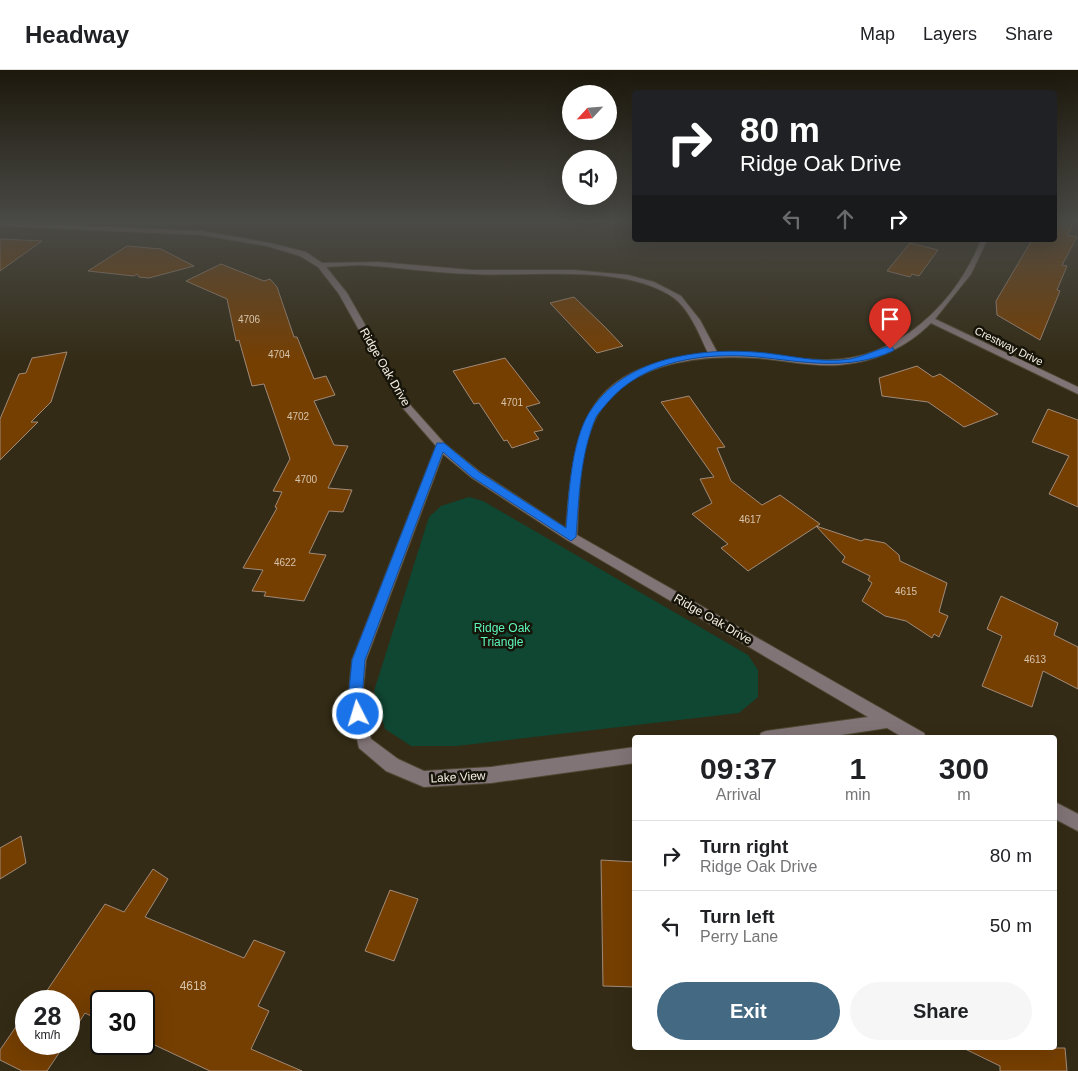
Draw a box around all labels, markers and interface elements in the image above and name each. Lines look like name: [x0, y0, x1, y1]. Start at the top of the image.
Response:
text: Headway: [25, 21, 129, 48]
text: Map: [860, 24, 895, 44]
text: Layers: [923, 24, 977, 44]
text: Share: [1005, 24, 1053, 44]
north arrow: [562, 85, 618, 140]
map controls: [562, 85, 617, 205]
icon: right: [657, 110, 722, 175]
text: 80 m: [740, 110, 820, 149]
button: sound: [562, 150, 617, 205]
text: Ridge Oak Drive: [740, 151, 901, 176]
icon: left: [778, 205, 806, 233]
icon: ahead: [831, 205, 859, 233]
icon: right: [884, 205, 912, 233]
pin: [869, 298, 911, 349]
icon: arrive: [876, 305, 904, 333]
house number: 4706: [238, 314, 261, 325]
street label: Crestway Drive: [973, 324, 1045, 368]
street label: Ridge Oak Drive: [357, 325, 413, 409]
house number: 4704: [268, 349, 291, 360]
house number: 4701: [501, 397, 524, 408]
house number: 4702: [287, 411, 310, 422]
house number: 4700: [295, 474, 318, 485]
house number: 4617: [739, 514, 762, 525]
house number: 4622: [274, 557, 297, 568]
house number: 4615: [895, 586, 918, 597]
street label: Ridge Oak Drive: [671, 591, 755, 647]
park label: Ridge Oak Triangle: [474, 621, 531, 649]
house number: 4613: [1024, 654, 1047, 665]
position arrow: [331, 687, 383, 739]
text: 09:37: [700, 752, 777, 785]
text: 1: [849, 752, 866, 785]
text: 300: [939, 752, 989, 785]
street label: Lake View: [430, 769, 486, 785]
text: Arrival: [716, 786, 761, 803]
text: min: [845, 786, 871, 803]
text: m: [957, 786, 970, 803]
text: Turn right: [700, 836, 788, 857]
icon: right: [657, 842, 685, 870]
text: 80 m: [990, 845, 1032, 866]
text: Ridge Oak Drive: [700, 858, 817, 875]
text: Turn left: [700, 906, 775, 927]
icon: left: [657, 912, 685, 940]
text: 50 m: [990, 915, 1032, 936]
text: Perry Lane: [700, 928, 778, 945]
house number: 4618: [180, 979, 207, 993]
button: Exit: [657, 982, 840, 1040]
button: Share: [850, 982, 1032, 1040]
speed limit sign: 30: [90, 990, 155, 1055]
text: 28: [34, 1002, 61, 1030]
text: km/h: [34, 1028, 61, 1042]

